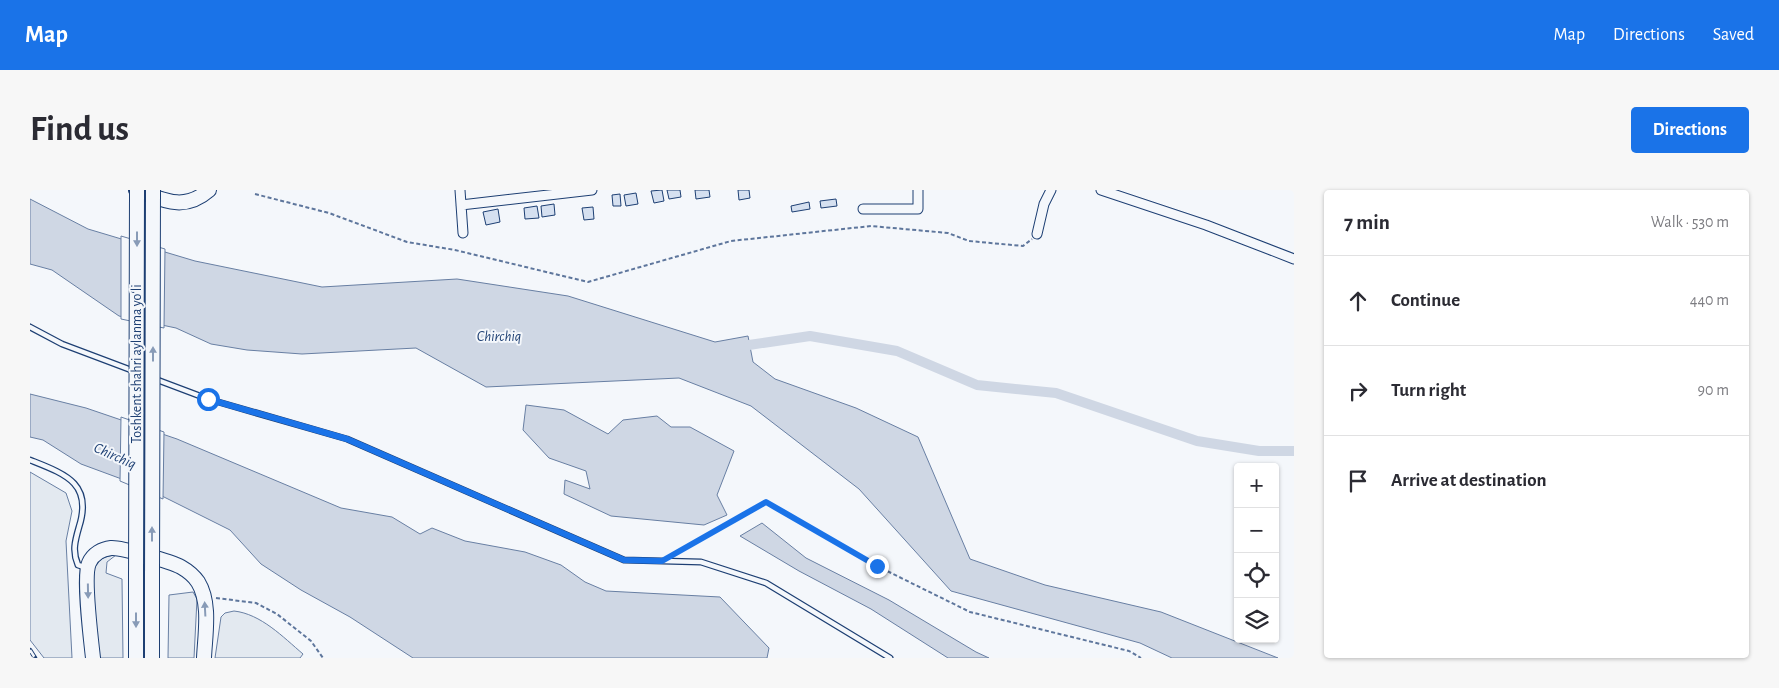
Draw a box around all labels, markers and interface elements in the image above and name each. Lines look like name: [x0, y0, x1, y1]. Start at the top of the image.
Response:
text: Map: [25, 23, 68, 47]
text: Map: [1554, 26, 1585, 44]
text: Directions: [1613, 26, 1685, 44]
text: Saved: [1713, 26, 1754, 44]
button: Directions: [1631, 107, 1749, 153]
text: Find us: [30, 112, 129, 147]
text: 7 min: [1344, 212, 1390, 233]
text: Walk · 530 m: [1651, 214, 1729, 230]
one-way arrow: [133, 231, 141, 247]
street label: Toshkent shahri aylanma yoʻli: [130, 284, 144, 444]
icon: ahead: [1344, 287, 1372, 315]
text: Continue: [1391, 291, 1460, 310]
text: 440 m: [1690, 292, 1729, 308]
water label: Chirchiq: [477, 329, 521, 344]
one-way arrow: [149, 345, 157, 361]
icon: right: [1344, 377, 1372, 405]
text: Turn right: [1391, 381, 1466, 400]
text: 90 m: [1698, 382, 1729, 398]
route start: [197, 388, 220, 411]
water label: Chirchiq: [92, 440, 138, 472]
map controls: [1234, 463, 1279, 643]
button: +: [1234, 463, 1279, 508]
icon: arrive: [1344, 467, 1372, 495]
text: Arrive at destination: [1391, 471, 1547, 490]
button: −: [1234, 508, 1279, 553]
one-way arrow: [148, 525, 156, 541]
button: locate: [1234, 553, 1279, 598]
route end: [866, 555, 889, 578]
one-way arrow: [84, 583, 92, 599]
button: layers: [1234, 598, 1279, 643]
one-way arrow: [200, 601, 208, 617]
one-way arrow: [132, 612, 140, 628]

